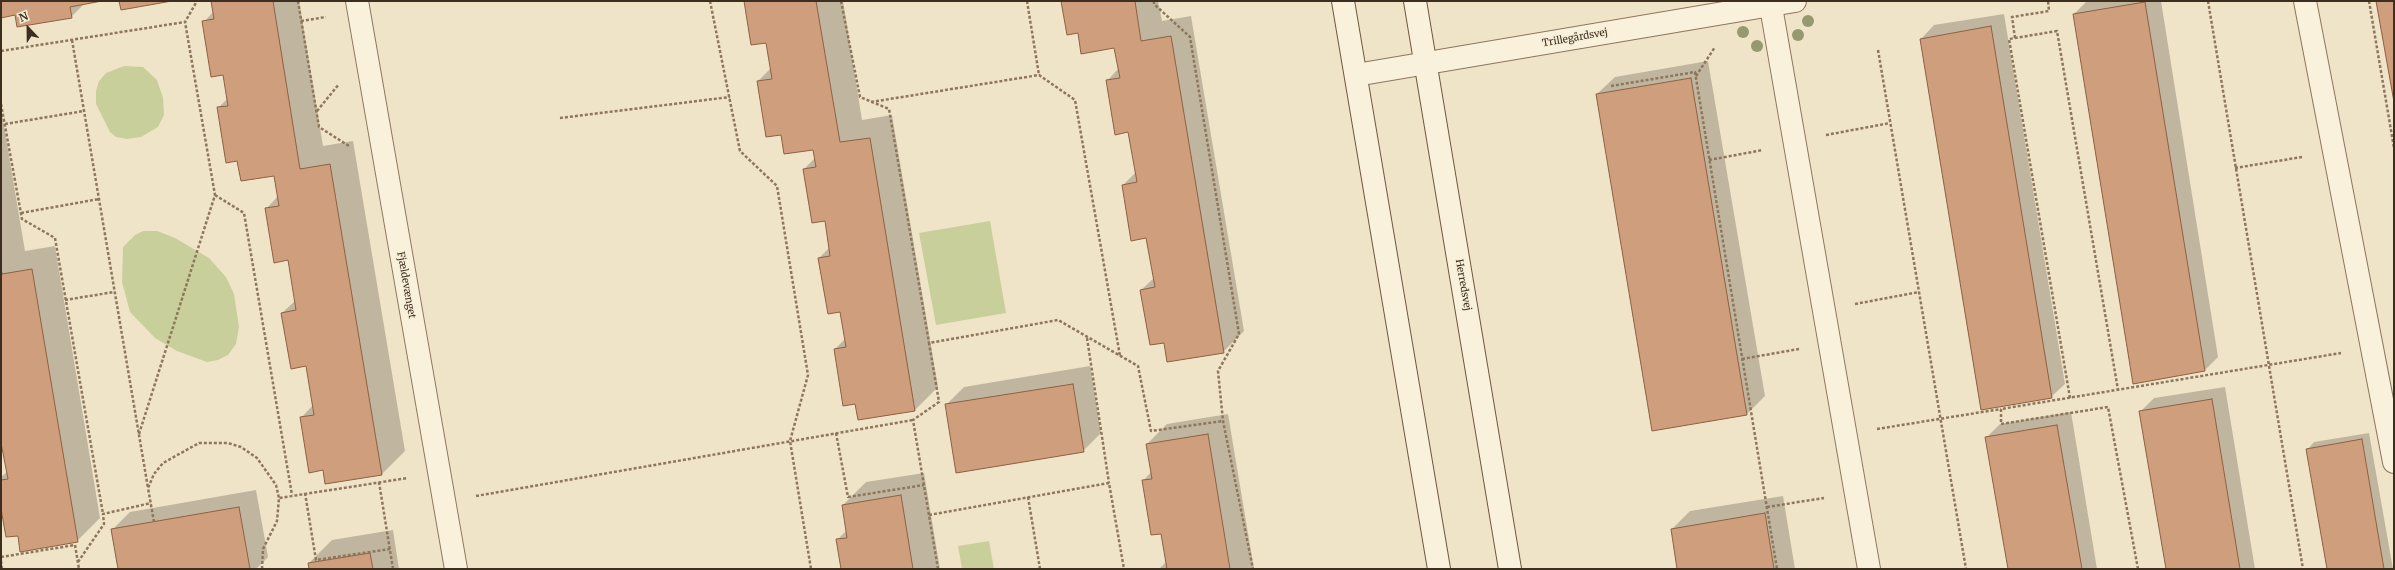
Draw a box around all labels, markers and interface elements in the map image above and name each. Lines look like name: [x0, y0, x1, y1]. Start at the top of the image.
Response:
north arrow: [8, 8, 48, 48]
text: N: [17, 9, 30, 25]
street label: Trillegårdsvej: [1541, 26, 1609, 50]
street label: Fjældevænget: [394, 251, 418, 319]
street label: Herredsvej: [1453, 258, 1473, 312]

